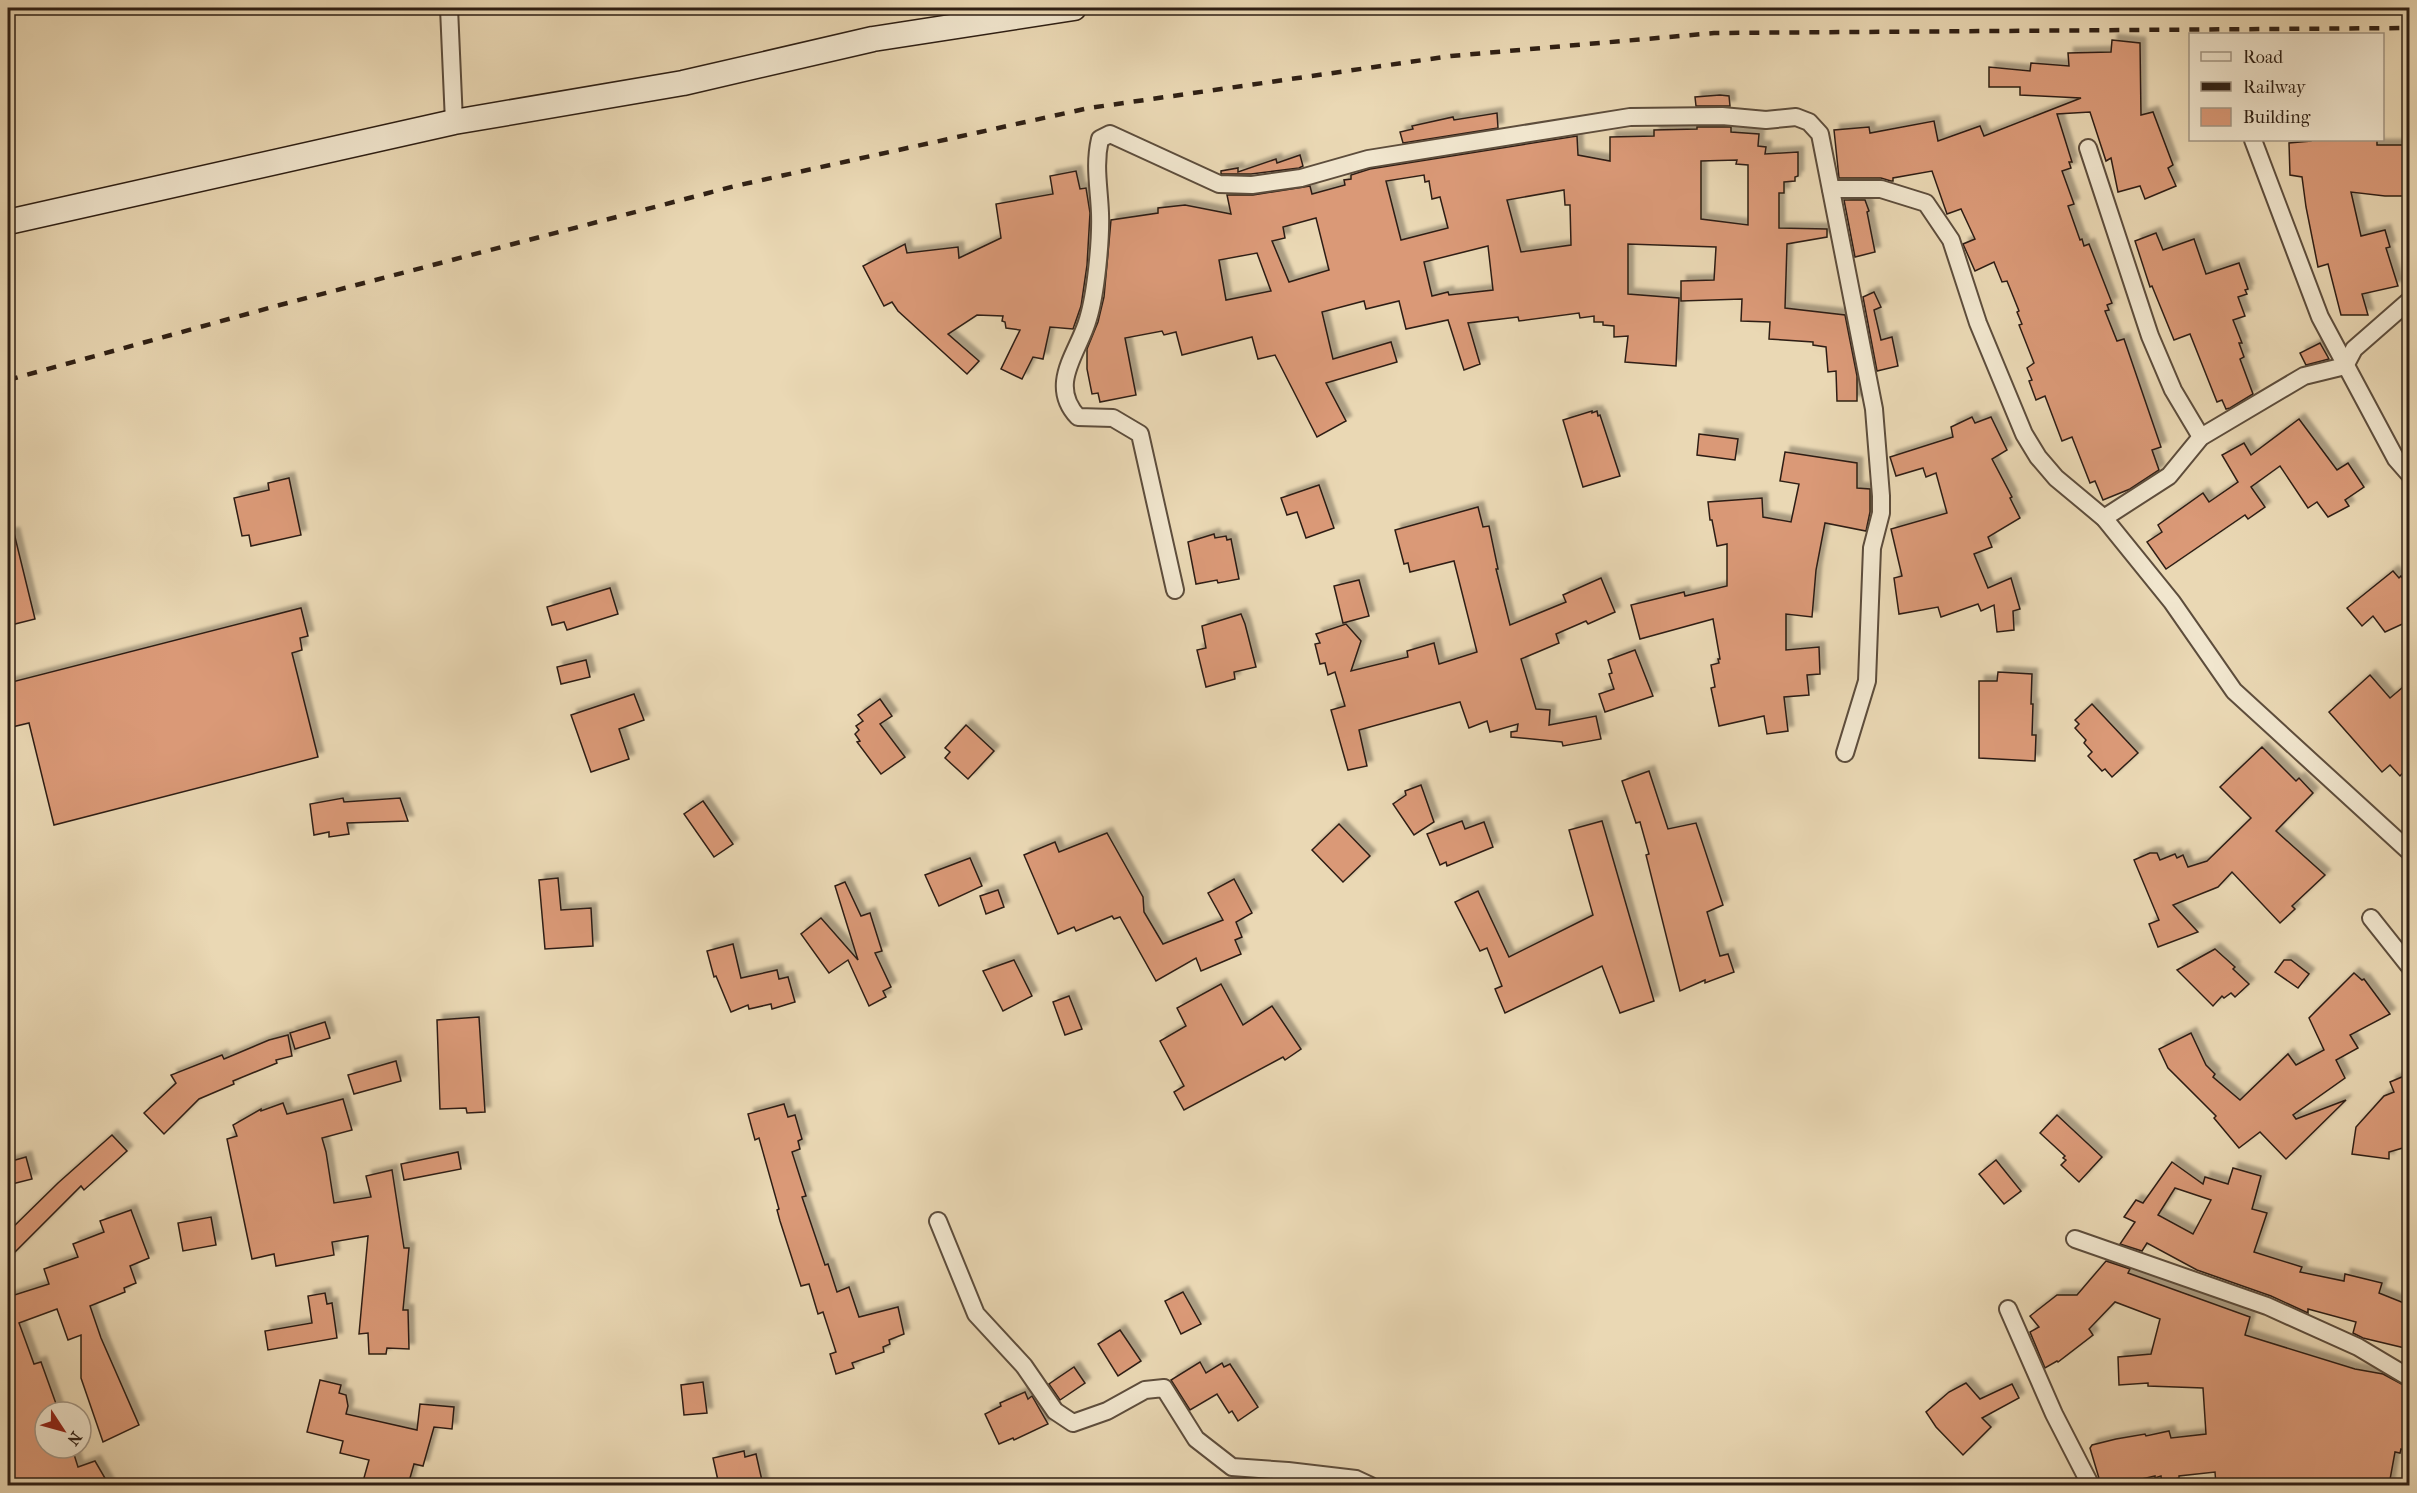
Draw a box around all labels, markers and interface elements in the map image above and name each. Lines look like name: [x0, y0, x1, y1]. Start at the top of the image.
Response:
legend: [2189, 33, 2384, 141]
text: Road: [2243, 47, 2283, 68]
text: Railway: [2243, 77, 2307, 98]
text: Building: [2243, 107, 2311, 128]
north arrow: [33, 1400, 93, 1460]
text: N: [63, 1428, 86, 1450]

